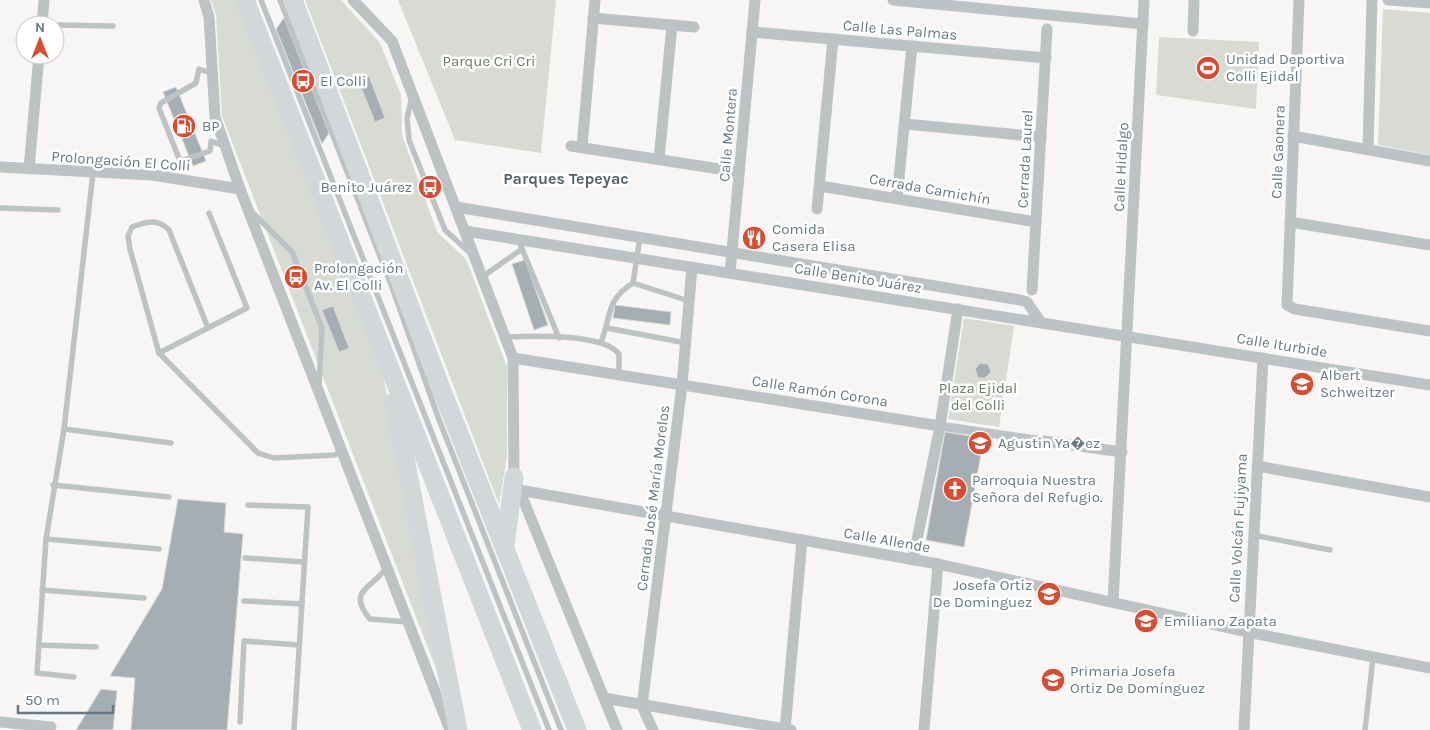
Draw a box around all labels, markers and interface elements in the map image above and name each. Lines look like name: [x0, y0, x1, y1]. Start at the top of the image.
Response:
north arrow: [15, 15, 65, 65]
street label: Calle Las Palmas: [842, 16, 958, 44]
text: N: [35, 19, 45, 36]
place label: Unidad Deportiva Colli Ejidal: [1226, 50, 1345, 85]
park label: Parque Cri Cri: [443, 52, 535, 70]
sports icon: Unidad Deportiva Colli Ejidal: [1195, 55, 1221, 81]
bus stop icon: El Colli: [290, 68, 316, 94]
place label: El Colli: [320, 72, 366, 90]
street label: Calle Montera: [715, 87, 741, 183]
street label: Calle Gaonera: [1267, 105, 1289, 199]
street label: Cerrada Laurel: [1013, 109, 1037, 209]
fuel station icon: BP: [171, 113, 197, 139]
place label: BP: [202, 117, 220, 135]
street label: Calle Hidalgo: [1110, 122, 1132, 212]
street label: Prolongación El Colli: [51, 147, 191, 175]
district label: Parques Tepeyac: [503, 169, 629, 188]
street label: Cerrada Camichín: [868, 169, 992, 209]
bus stop icon: Benito Juárez: [417, 174, 443, 200]
place label: Benito Juárez: [320, 178, 412, 196]
place label: Comida Casera Elisa: [772, 220, 856, 255]
restaurant icon: Comida Casera Elisa: [741, 225, 767, 251]
place label: Prolongación Av. El Colli: [314, 259, 404, 294]
street label: Calle Benito Juárez: [793, 259, 923, 297]
bus stop icon: Prolongación Av. El Colli: [283, 264, 309, 290]
street label: Calle Iturbide: [1235, 329, 1329, 361]
place label: Albert Schweitzer: [1320, 366, 1395, 401]
street label: Calle Ramón Corona: [751, 371, 889, 411]
school or university icon: Albert Schweitzer: [1289, 371, 1315, 397]
park label: Plaza Ejidal del Colli: [939, 379, 1017, 414]
street label: Cerrada José María Morelos: [633, 404, 673, 592]
school or university icon: Agustin Ya�ez: [967, 430, 993, 456]
place label: Agustin Ya�ez: [998, 434, 1100, 452]
street label: Calle Volcán Fujiyama: [1225, 453, 1251, 603]
place label: Parroquia Nuestra Señora del Refugio.: [972, 471, 1103, 506]
church icon: Parroquia Nuestra Señora del Refugio.: [942, 476, 968, 502]
street label: Calle Allende: [842, 524, 932, 556]
place label: Josefa Ortiz De Dominguez: [933, 576, 1032, 611]
school or university icon: Josefa Ortiz De Dominguez: [1036, 581, 1062, 607]
school or university icon: Emiliano Zapata: [1133, 608, 1159, 634]
place label: Emiliano Zapata: [1164, 612, 1277, 630]
place label: Primaria Josefa Ortiz De Domínguez: [1070, 662, 1205, 697]
school or university icon: Primaria Josefa Ortiz De Domínguez: [1040, 667, 1066, 693]
scale bar: [18, 682, 112, 714]
text: 50 m: [25, 691, 60, 709]

